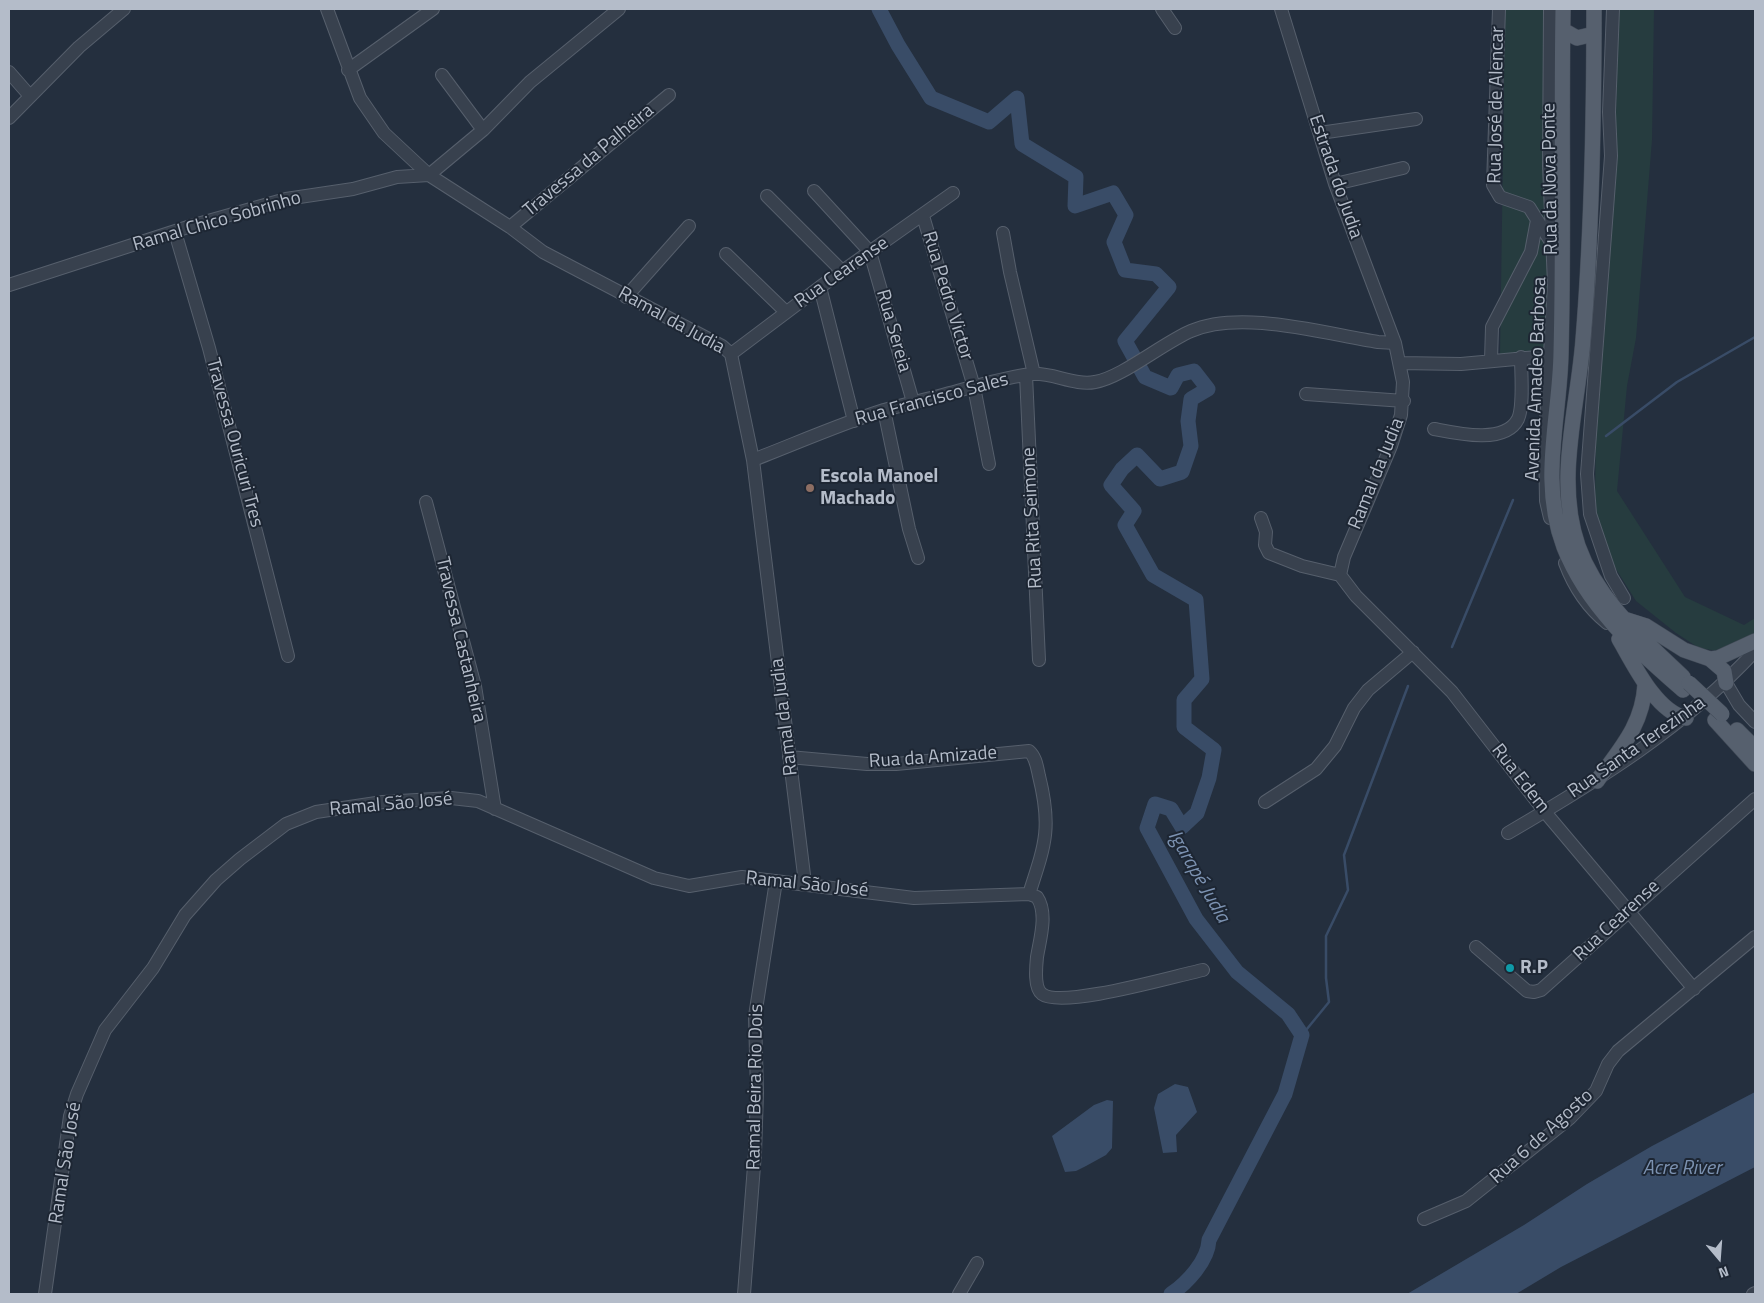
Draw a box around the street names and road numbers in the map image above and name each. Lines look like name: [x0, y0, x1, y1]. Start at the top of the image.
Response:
street label: Rua José de Alencar: [1484, 26, 1510, 184]
street label: Travessa da Palheira: [519, 100, 659, 222]
street label: Rua da Nova Ponte: [1538, 103, 1564, 255]
street label: Estrada do Judia: [1303, 112, 1367, 242]
street label: Ramal Chico Sobrinho: [130, 187, 304, 257]
street label: Rua Pedro Victor: [917, 229, 977, 363]
street label: Rua Cearense: [791, 232, 893, 314]
street label: Avenida Amadeo Barbosa: [1522, 276, 1552, 482]
street label: Ramal da Judia: [614, 282, 728, 360]
street label: Rua Sereia: [870, 287, 916, 375]
street label: Travessa Ouricuri Tres: [200, 356, 268, 530]
street label: Rua Francisco Sales: [853, 369, 1011, 431]
street label: Ramal da Judia: [1344, 415, 1410, 533]
street label: Rua Rita Seimone: [1018, 447, 1048, 589]
street label: Travessa Castanheira: [430, 555, 490, 725]
street label: Ramal da Judia: [766, 657, 804, 777]
street label: Rua Santa Terezinha: [1564, 692, 1710, 804]
street label: Rua Edem: [1486, 740, 1554, 818]
street label: Rua da Amizade: [868, 742, 998, 774]
street label: Ramal São José: [329, 788, 453, 822]
street label: Ramal São José: [745, 867, 869, 903]
street label: Rua Cearense: [1569, 875, 1665, 967]
street label: Ramal Beira Rio Dois: [743, 1004, 769, 1170]
street label: Rua 6 de Agosto: [1486, 1085, 1598, 1189]
street label: Ramal São José: [45, 1100, 87, 1226]

